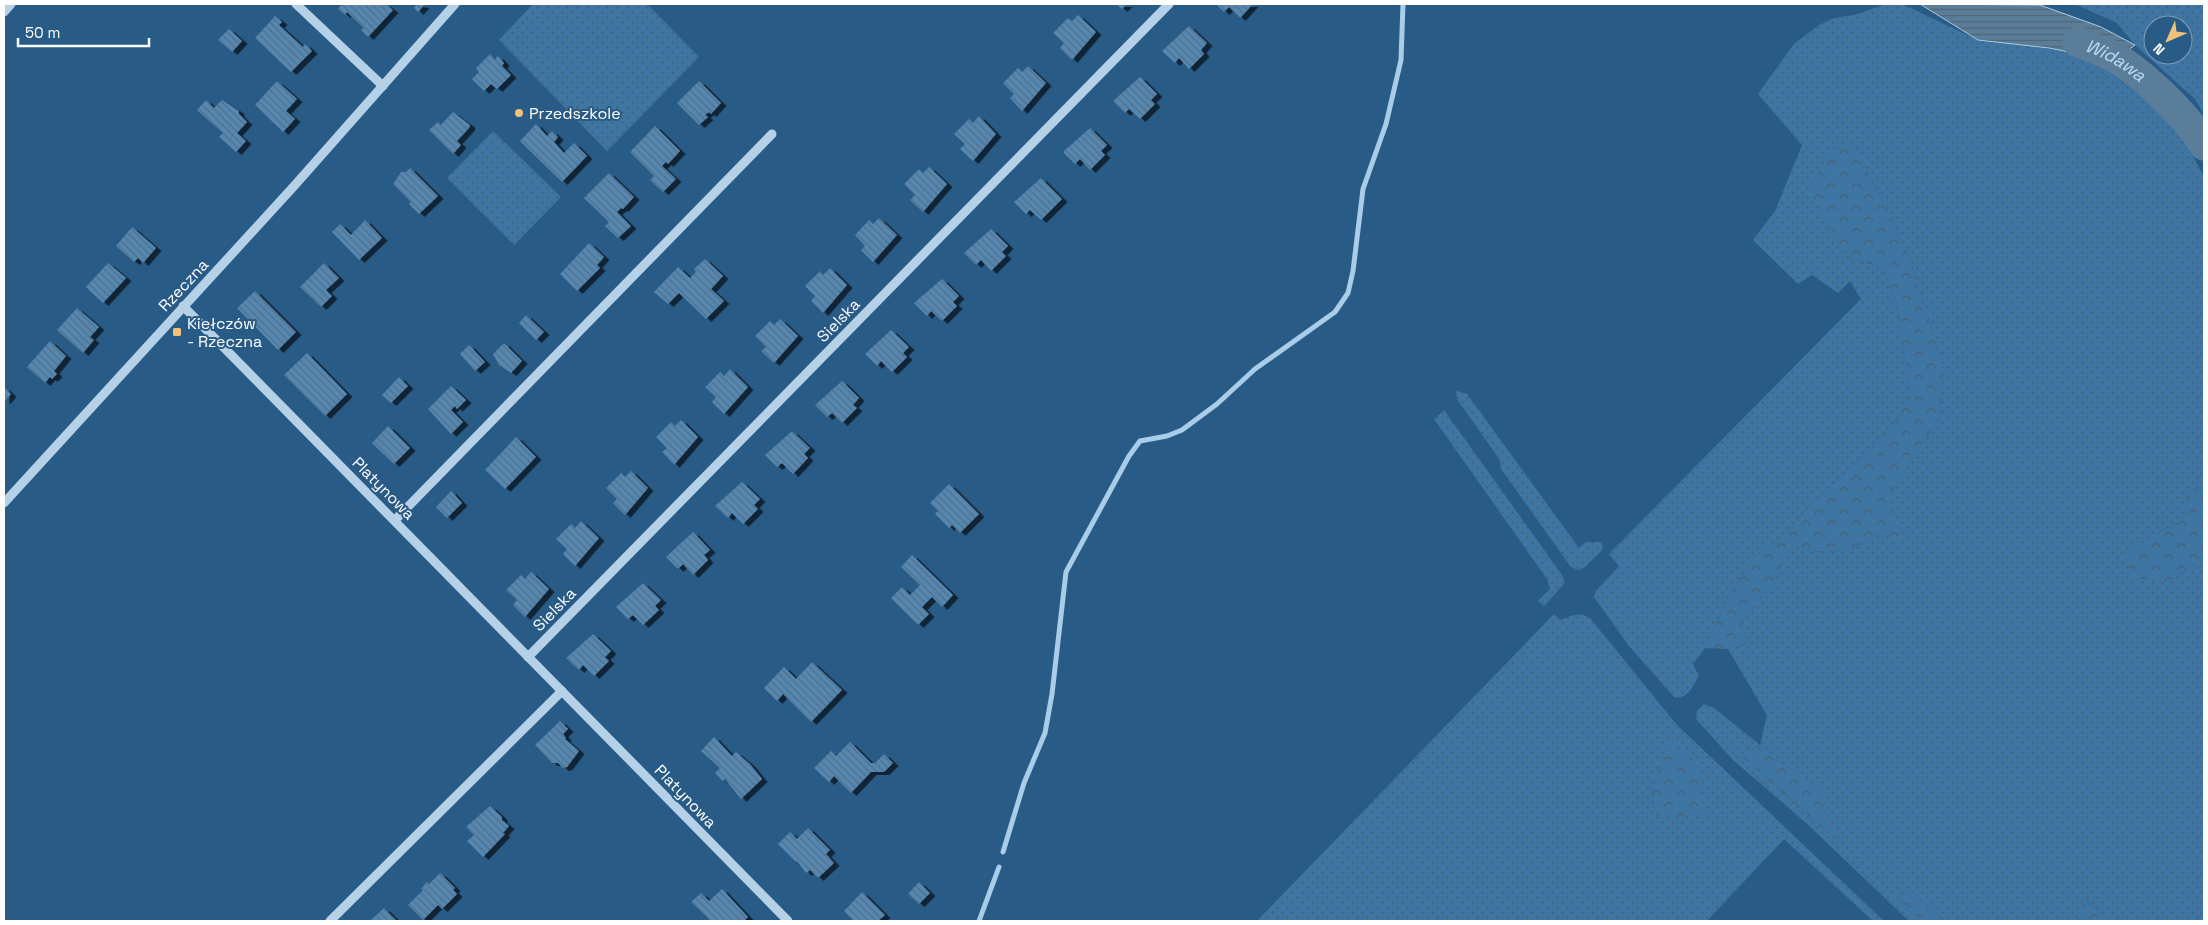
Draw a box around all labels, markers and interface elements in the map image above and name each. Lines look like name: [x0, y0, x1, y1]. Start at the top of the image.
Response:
scale bar: [18, 15, 149, 47]
north arrow: [2143, 15, 2193, 65]
text: 50 m: [25, 23, 60, 42]
water label: Widawa: [2082, 34, 2151, 87]
text: N: [2149, 40, 2168, 59]
place label: Przedszkole: [529, 103, 621, 124]
marker: Przedszkole: [513, 107, 525, 119]
street label: Rzeczna: [154, 255, 213, 316]
street label: Sielska: [812, 294, 864, 347]
place label: Kiełczów - Rzeczna: [187, 313, 262, 352]
marker: Kiełczów - Rzeczna: [171, 326, 183, 338]
street label: Platynowa: [348, 452, 420, 524]
street label: Sielska: [528, 583, 580, 636]
street label: Platynowa: [650, 760, 721, 833]

